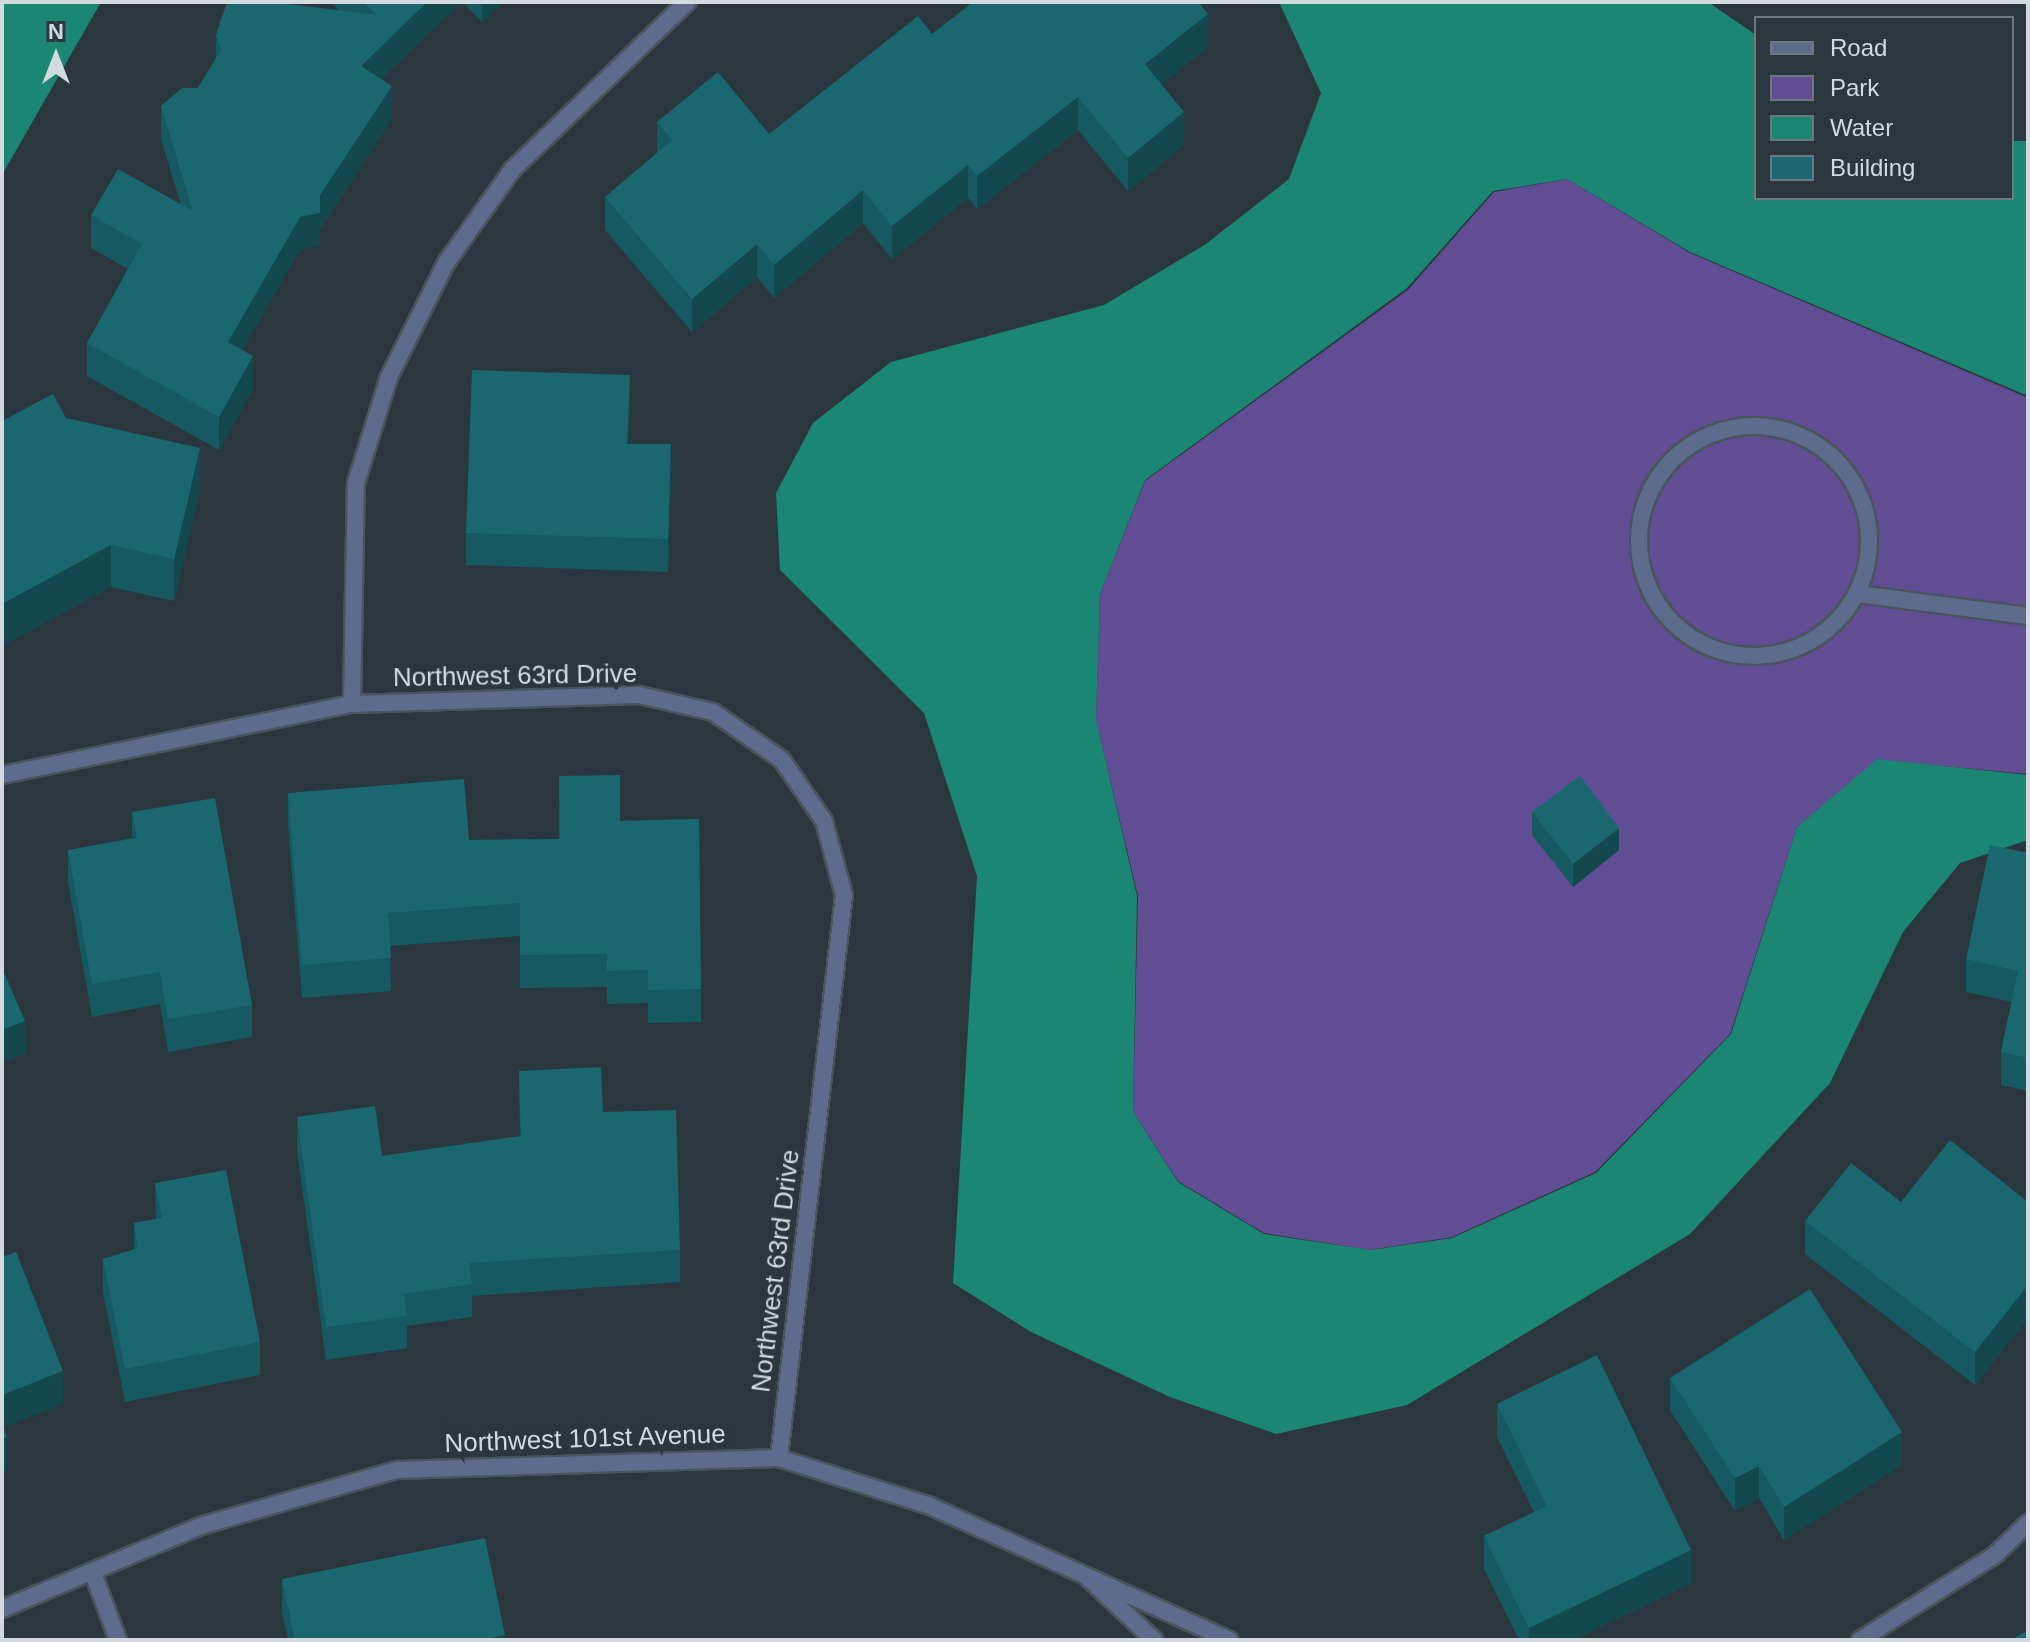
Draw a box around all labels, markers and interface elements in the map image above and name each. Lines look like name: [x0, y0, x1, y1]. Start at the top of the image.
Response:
north arrow: [16, 16, 96, 96]
legend: [1754, 16, 2014, 200]
text: N: [48, 19, 64, 44]
text: Road: [1830, 34, 1887, 61]
text: Park: [1830, 74, 1879, 101]
text: Water: [1830, 114, 1893, 141]
text: Building: [1830, 154, 1915, 181]
street label: Northwest 63rd Drive: [393, 658, 637, 694]
street label: Northwest 63rd Drive: [746, 1148, 806, 1394]
street label: Northwest 101st Avenue: [443, 1418, 727, 1460]

